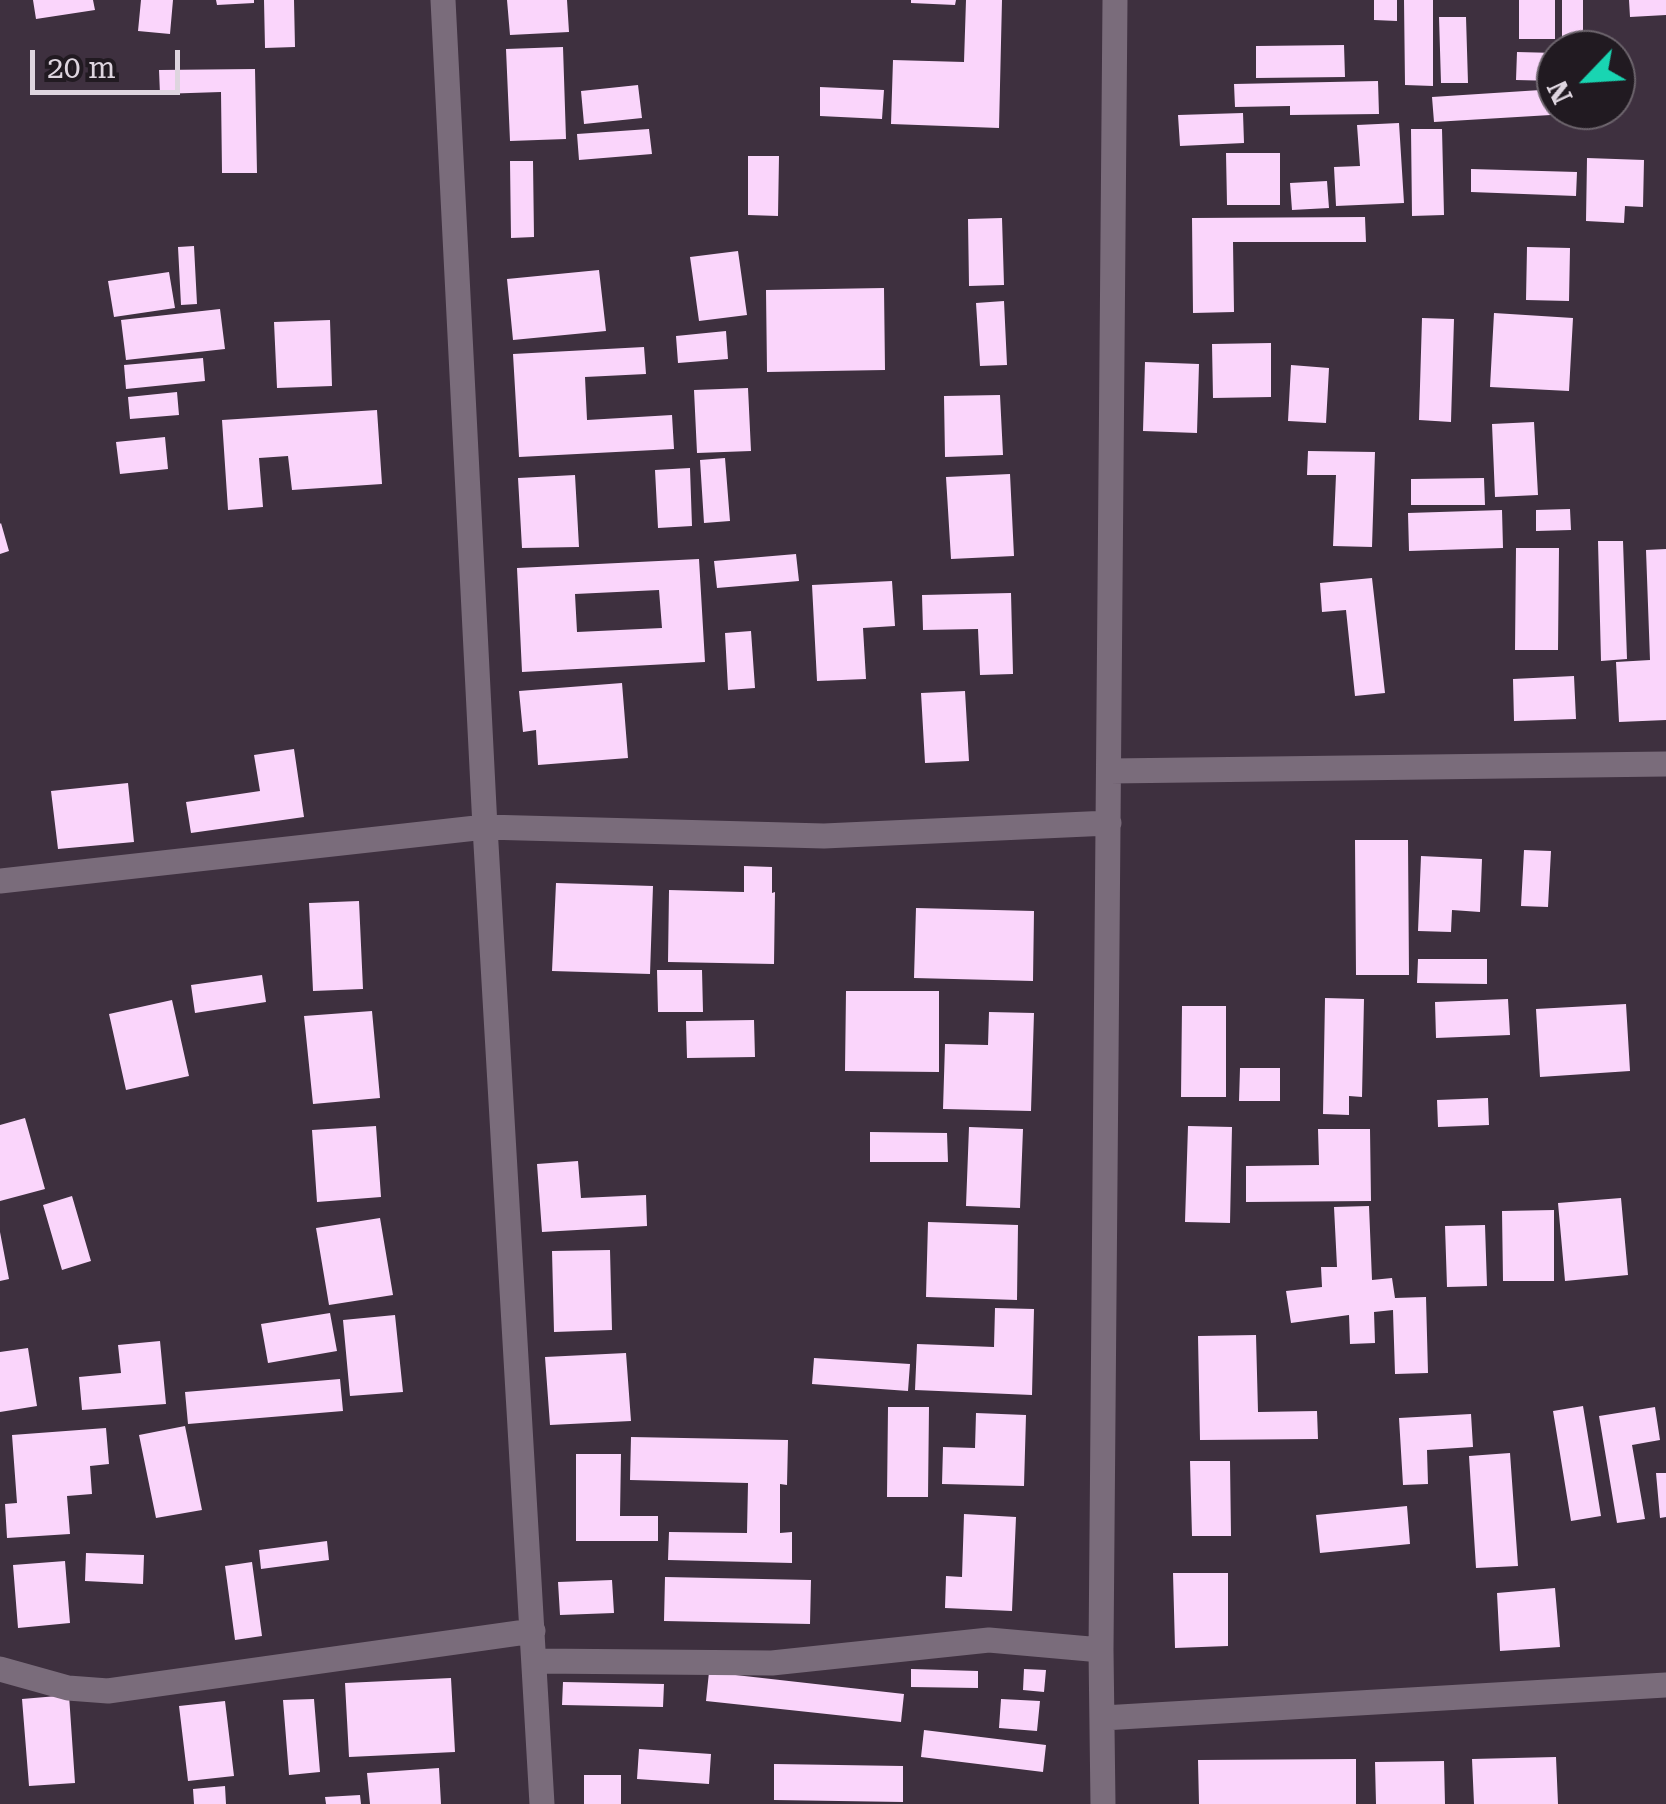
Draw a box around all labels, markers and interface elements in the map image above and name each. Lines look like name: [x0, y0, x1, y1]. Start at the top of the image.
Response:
scale bar: [35, 30, 185, 92]
north arrow: [1536, 30, 1636, 130]
text: 20 m: [47, 50, 116, 85]
text: N: [1541, 75, 1580, 109]

